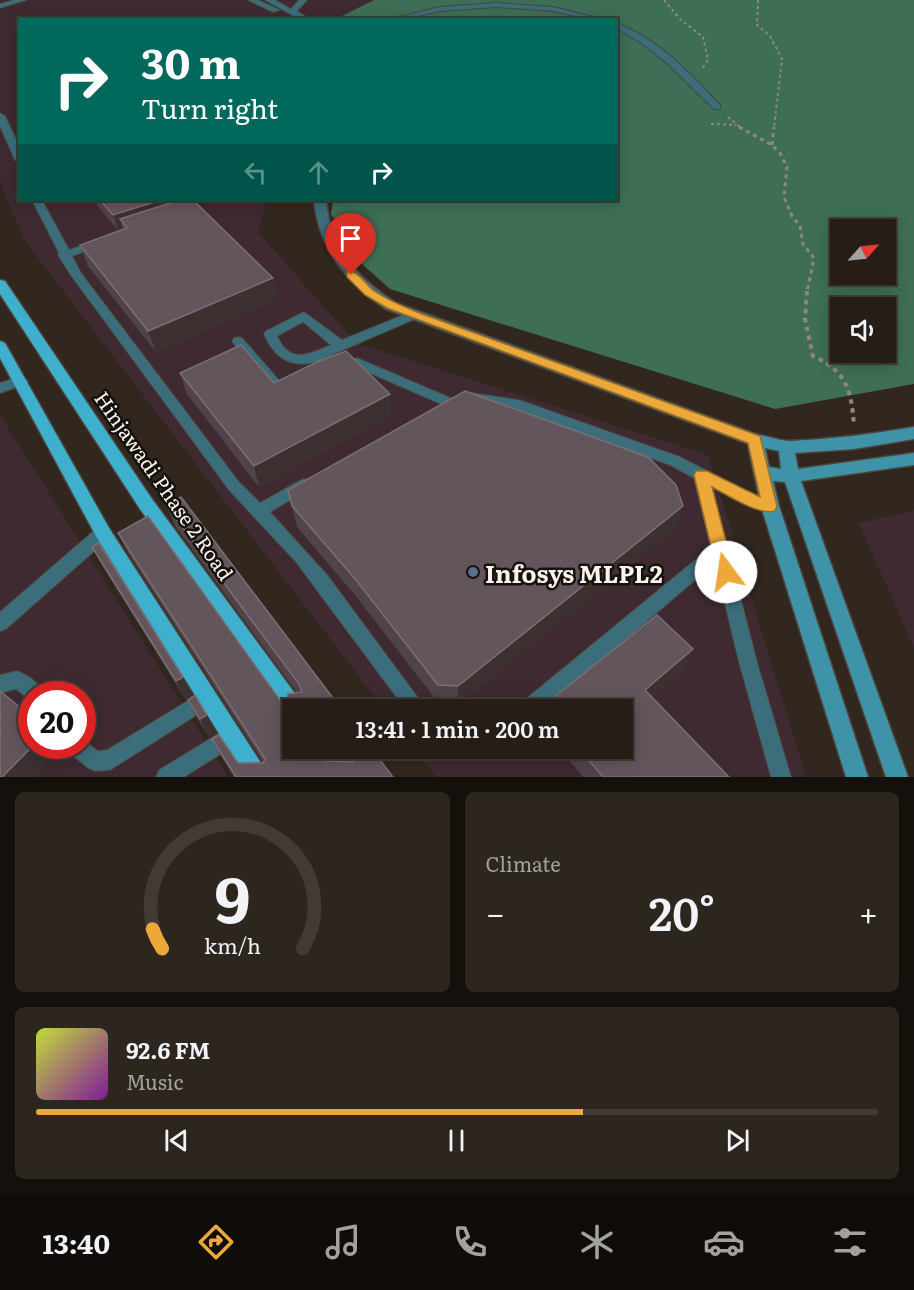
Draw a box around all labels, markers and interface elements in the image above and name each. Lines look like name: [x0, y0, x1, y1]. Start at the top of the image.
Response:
text: 30 m: [141, 30, 241, 92]
icon: right: [42, 42, 120, 120]
text: Turn right: [141, 87, 278, 127]
icon: left: [239, 156, 272, 189]
icon: ahead: [302, 156, 335, 189]
icon: right: [365, 156, 398, 189]
pin: [325, 213, 376, 275]
north arrow: [830, 219, 896, 285]
map controls: [830, 219, 896, 363]
icon: arrive: [334, 222, 367, 255]
button: sound: [830, 297, 896, 363]
street label: Hinjawadi Phase 2 Road: [88, 384, 242, 586]
position arrow: [694, 540, 758, 604]
place label: Infosys MLPL2: [485, 555, 663, 590]
marker: Infosys MLPL2: [466, 565, 480, 579]
speed limit sign: 20: [18, 681, 96, 759]
text: 13:41 · 1 min · 200 m: [356, 712, 559, 745]
text: Climate: [486, 848, 561, 878]
text: 9: [214, 850, 250, 942]
text: 20°: [649, 878, 715, 945]
text: −: [486, 887, 505, 936]
text: +: [859, 887, 878, 936]
text: km/h: [204, 929, 261, 961]
text: 92.6 FM: [126, 1033, 210, 1066]
text: Music: [126, 1066, 183, 1096]
icon: previous: [160, 1124, 193, 1157]
icon: pause: [440, 1124, 473, 1157]
icon: next: [721, 1124, 754, 1157]
icon: directions: [195, 1221, 237, 1263]
icon: music: [322, 1221, 364, 1263]
icon: phone: [449, 1221, 491, 1263]
icon: climate: [576, 1221, 618, 1263]
icon: car: [703, 1221, 745, 1263]
icon: filters: [829, 1221, 871, 1263]
text: 13:40: [42, 1222, 110, 1262]

